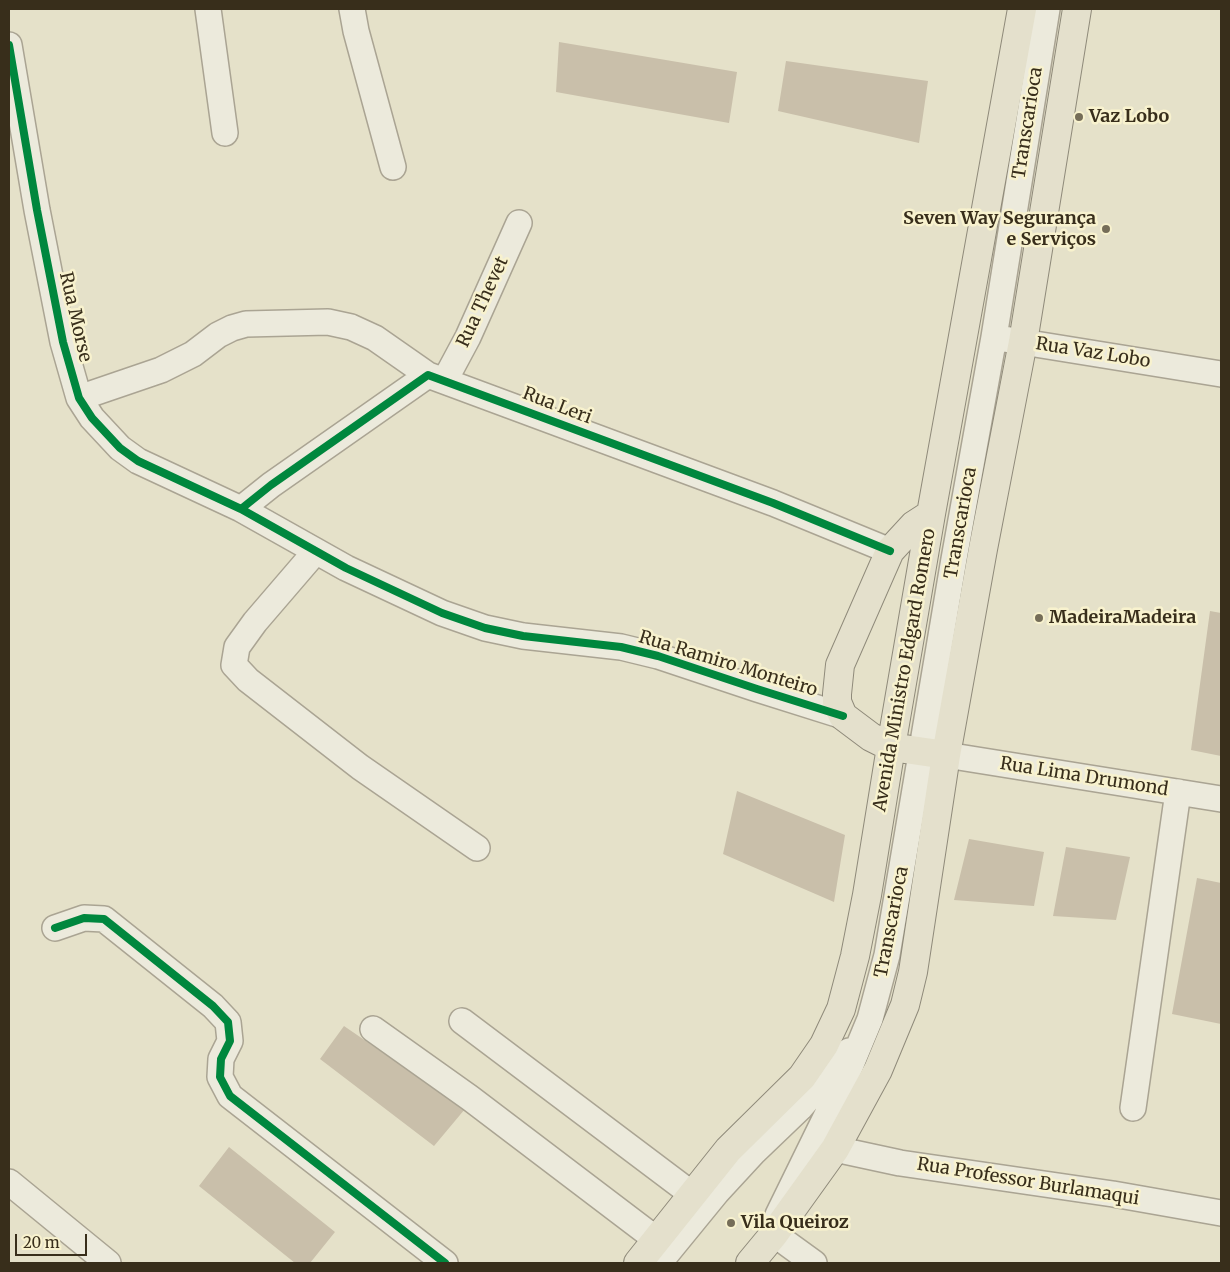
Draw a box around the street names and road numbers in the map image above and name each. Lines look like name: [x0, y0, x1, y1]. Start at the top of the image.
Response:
street label: Transcarioca: [1008, 65, 1048, 181]
street label: Rua Thevet: [453, 253, 513, 351]
street label: Rua Morse: [54, 270, 96, 364]
street label: Rua Vaz Lobo: [1034, 333, 1152, 373]
street label: Rua Leri: [519, 383, 595, 429]
street label: Transcarioca: [941, 465, 981, 581]
street label: Avenida Ministro Edgard Romero: [869, 527, 941, 813]
street label: Rua Ramiro Monteiro: [636, 627, 820, 701]
street label: Rua Lima Drumond: [998, 753, 1170, 801]
street label: Transcarioca: [871, 864, 913, 980]
street label: Rua Professor Burlamaqui: [915, 1154, 1141, 1210]

